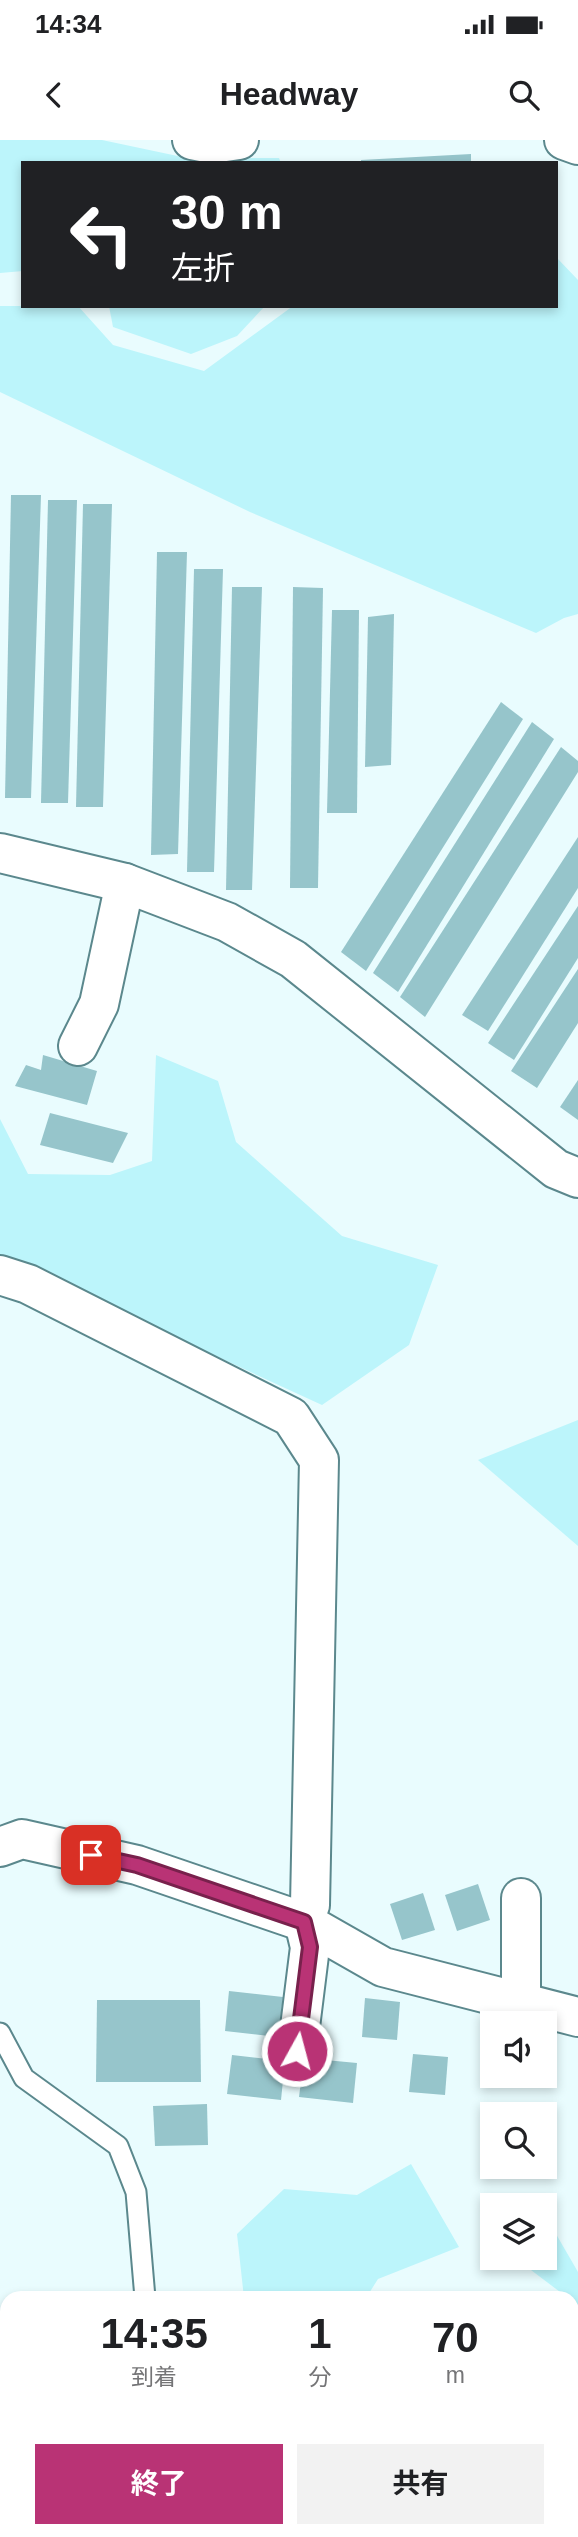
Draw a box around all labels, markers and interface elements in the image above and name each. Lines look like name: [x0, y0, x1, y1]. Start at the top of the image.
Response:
text: 14:34: [35, 9, 102, 39]
icon: back: [35, 76, 73, 114]
text: Headway: [220, 76, 358, 112]
icon: search: [505, 76, 543, 114]
text: 30 m: [171, 185, 283, 239]
icon: left: [56, 189, 147, 280]
text: 左折: [171, 250, 235, 286]
pin: [61, 1825, 121, 1885]
icon: arrive: [72, 1836, 110, 1874]
map controls: [480, 2011, 557, 2270]
button: sound: [480, 2011, 557, 2088]
position arrow: [260, 2014, 334, 2088]
button: search: [480, 2102, 557, 2179]
button: layers: [480, 2193, 557, 2270]
text: 14:35: [100, 2310, 208, 2357]
text: 1: [308, 2310, 332, 2357]
text: 70: [432, 2314, 479, 2361]
text: m: [446, 2362, 465, 2388]
text: 到着: [131, 2364, 177, 2390]
text: 分: [308, 2364, 331, 2390]
button: 終了: [35, 2444, 283, 2524]
button: 共有: [297, 2444, 544, 2524]

